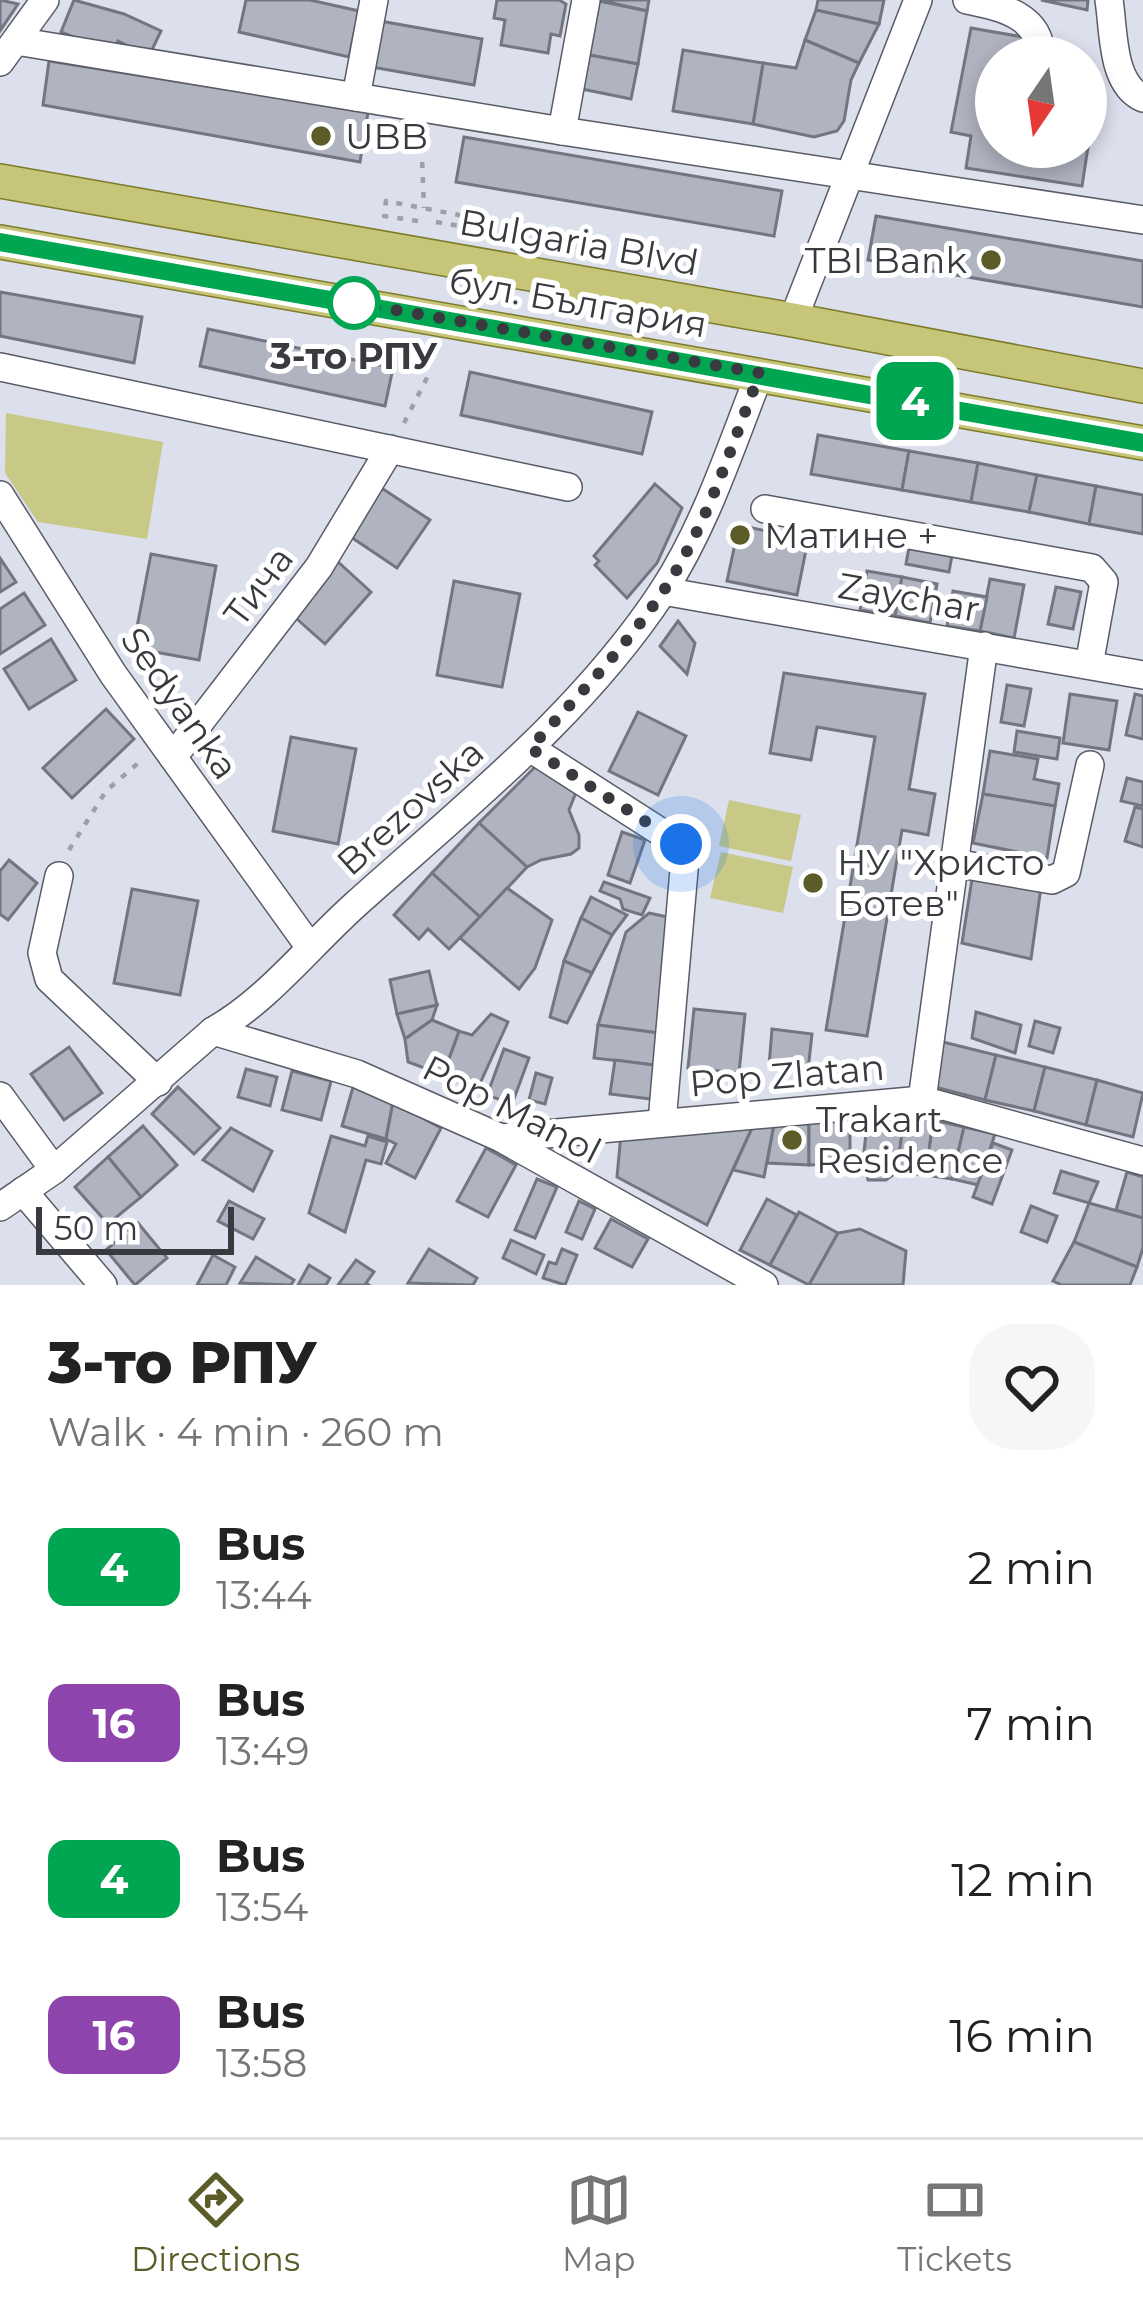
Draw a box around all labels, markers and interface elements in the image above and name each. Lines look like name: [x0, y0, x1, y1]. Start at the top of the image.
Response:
north arrow: [975, 36, 1107, 168]
map controls: [975, 36, 1107, 168]
place label: UBB: [345, 114, 428, 158]
marker: UBB: [308, 123, 334, 149]
street label: Bulgaria Blvd: [456, 199, 702, 285]
place label: TBI Bank: [805, 238, 967, 282]
marker: TBI Bank: [978, 247, 1004, 273]
street label: бул. България: [446, 258, 710, 346]
marker: 3-то РПУ: [329, 278, 379, 328]
place label: 3-то РПУ: [269, 334, 438, 378]
line badge: 4: [876, 362, 954, 440]
text: 4: [901, 375, 929, 427]
place label: Матине +: [764, 513, 938, 557]
marker: Матине +: [727, 522, 753, 548]
street label: Тича: [214, 538, 302, 634]
street label: Zaychar: [835, 563, 983, 631]
street label: Sedyanka: [112, 619, 248, 787]
street label: Brezovska: [328, 730, 492, 884]
your location: [651, 814, 711, 874]
place label: НУ "Христо Ботев": [837, 840, 1045, 925]
marker: НУ "Христо Ботев": [800, 870, 826, 896]
street label: Pop Manol: [416, 1045, 608, 1173]
street label: Pop Zlatan: [688, 1045, 886, 1105]
place label: Trakart Residence: [816, 1097, 1003, 1182]
marker: Trakart Residence: [779, 1127, 805, 1153]
scale bar: [36, 1201, 234, 1254]
text: 50 m: [54, 1208, 138, 1248]
button: heart: [969, 1324, 1095, 1450]
text: 3-то РПУ: [48, 1328, 317, 1397]
text: Walk · 4 min · 260 m: [48, 1408, 444, 1456]
text: Bus: [216, 1516, 305, 1571]
text: 2 min: [967, 1540, 1095, 1595]
text: 4: [100, 1541, 128, 1593]
text: 13:44: [216, 1571, 312, 1619]
text: Bus: [216, 1672, 305, 1727]
text: 7 min: [966, 1696, 1095, 1751]
text: 16: [92, 1697, 136, 1749]
text: 13:49: [216, 1727, 310, 1775]
text: Bus: [216, 1828, 305, 1883]
text: 12 min: [951, 1852, 1095, 1907]
text: 4: [100, 1853, 128, 1905]
text: 13:54: [216, 1883, 308, 1931]
text: Bus: [216, 1984, 305, 2039]
text: 16 min: [949, 2008, 1095, 2063]
text: 16: [92, 2009, 136, 2061]
text: 13:58: [216, 2039, 307, 2087]
tab: Directions: [131, 2167, 300, 2279]
tab: Map: [562, 2167, 635, 2279]
tab: Tickets: [897, 2167, 1012, 2279]

